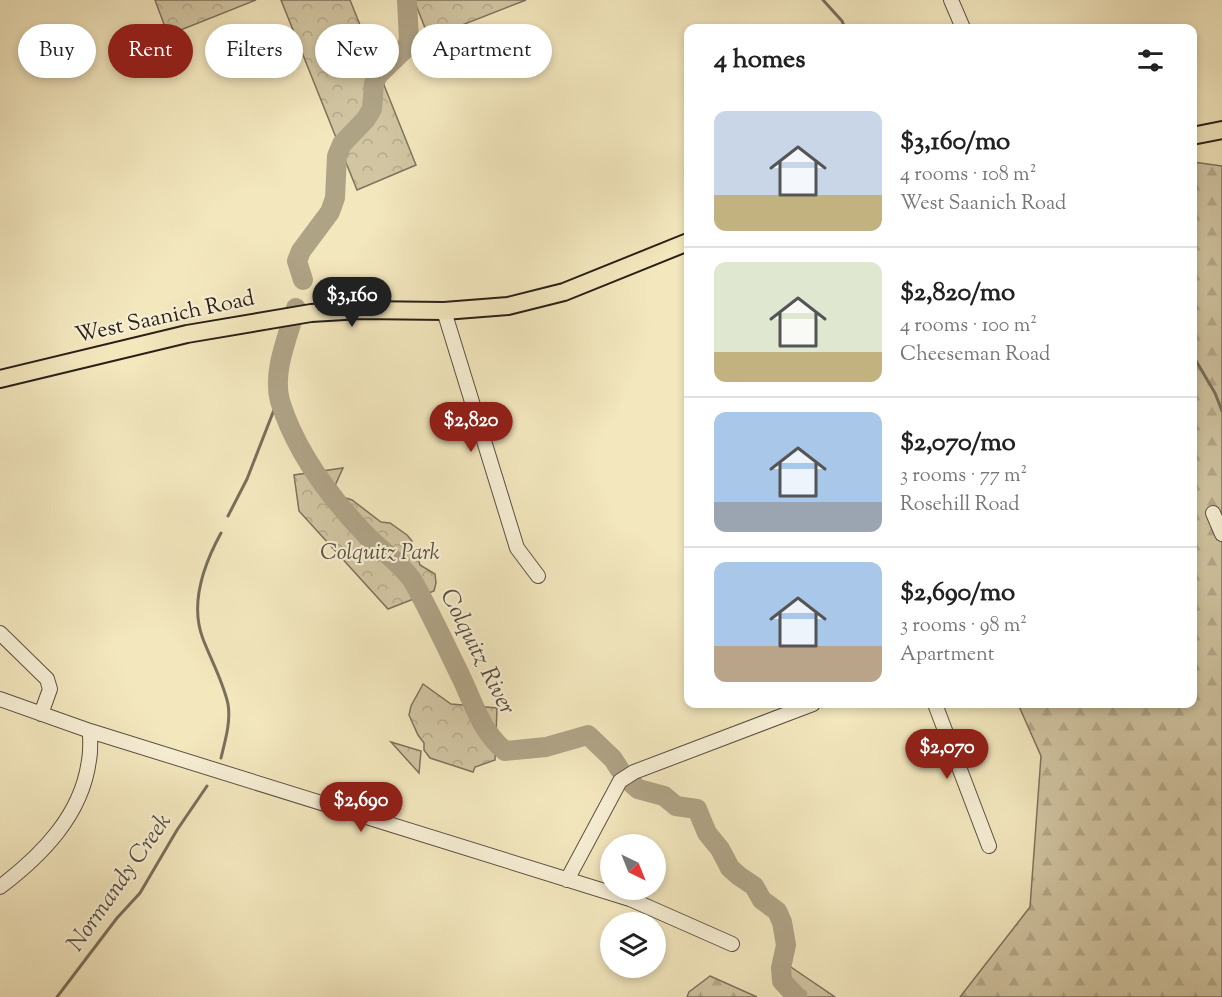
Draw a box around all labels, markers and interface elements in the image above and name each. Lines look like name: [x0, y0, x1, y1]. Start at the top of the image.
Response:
chip: Buy: [18, 24, 96, 78]
chip: Rent: [108, 24, 193, 78]
chip: Filters: [205, 24, 303, 78]
chip: New: [315, 24, 399, 78]
chip: Apartment: [411, 24, 552, 78]
text: 4 homes: [714, 42, 805, 79]
icon: filters: [1134, 44, 1167, 77]
text: $3,160/mo: [900, 124, 1010, 161]
icon: home: [762, 135, 834, 207]
text: 4 rooms · 108 m²: [900, 161, 1036, 190]
text: West Saanich Road: [900, 190, 1066, 219]
text: $2,820/mo: [900, 275, 1015, 312]
pin: $3,160: [303, 277, 401, 328]
text: $3,160: [326, 282, 378, 311]
street label: West Saanich Road: [72, 283, 258, 353]
icon: home: [762, 286, 834, 358]
text: 4 rooms · 100 m²: [900, 312, 1037, 341]
text: Cheeseman Road: [900, 341, 1050, 370]
pin: $2,820: [422, 402, 520, 453]
text: $2,820: [444, 407, 498, 436]
text: $2,070/mo: [900, 425, 1016, 462]
icon: home: [762, 436, 834, 508]
text: 3 rooms · 77 m²: [900, 462, 1027, 491]
text: Rosehill Road: [900, 491, 1020, 520]
park label: Colquitz Park: [320, 538, 440, 570]
text: $2,690/mo: [900, 575, 1015, 612]
water label: Colquitz River: [431, 583, 524, 721]
icon: home: [762, 586, 834, 658]
text: 3 rooms · 98 m²: [900, 612, 1027, 641]
text: Apartment: [900, 641, 995, 670]
pin: $2,070: [898, 729, 996, 780]
text: $2,070: [919, 734, 975, 763]
pin: $2,690: [312, 782, 410, 833]
text: $2,690: [334, 787, 388, 816]
water label: Normandy Creek: [60, 807, 180, 959]
north arrow: [600, 834, 666, 900]
map controls: [600, 834, 666, 978]
button: layers: [600, 912, 666, 978]

